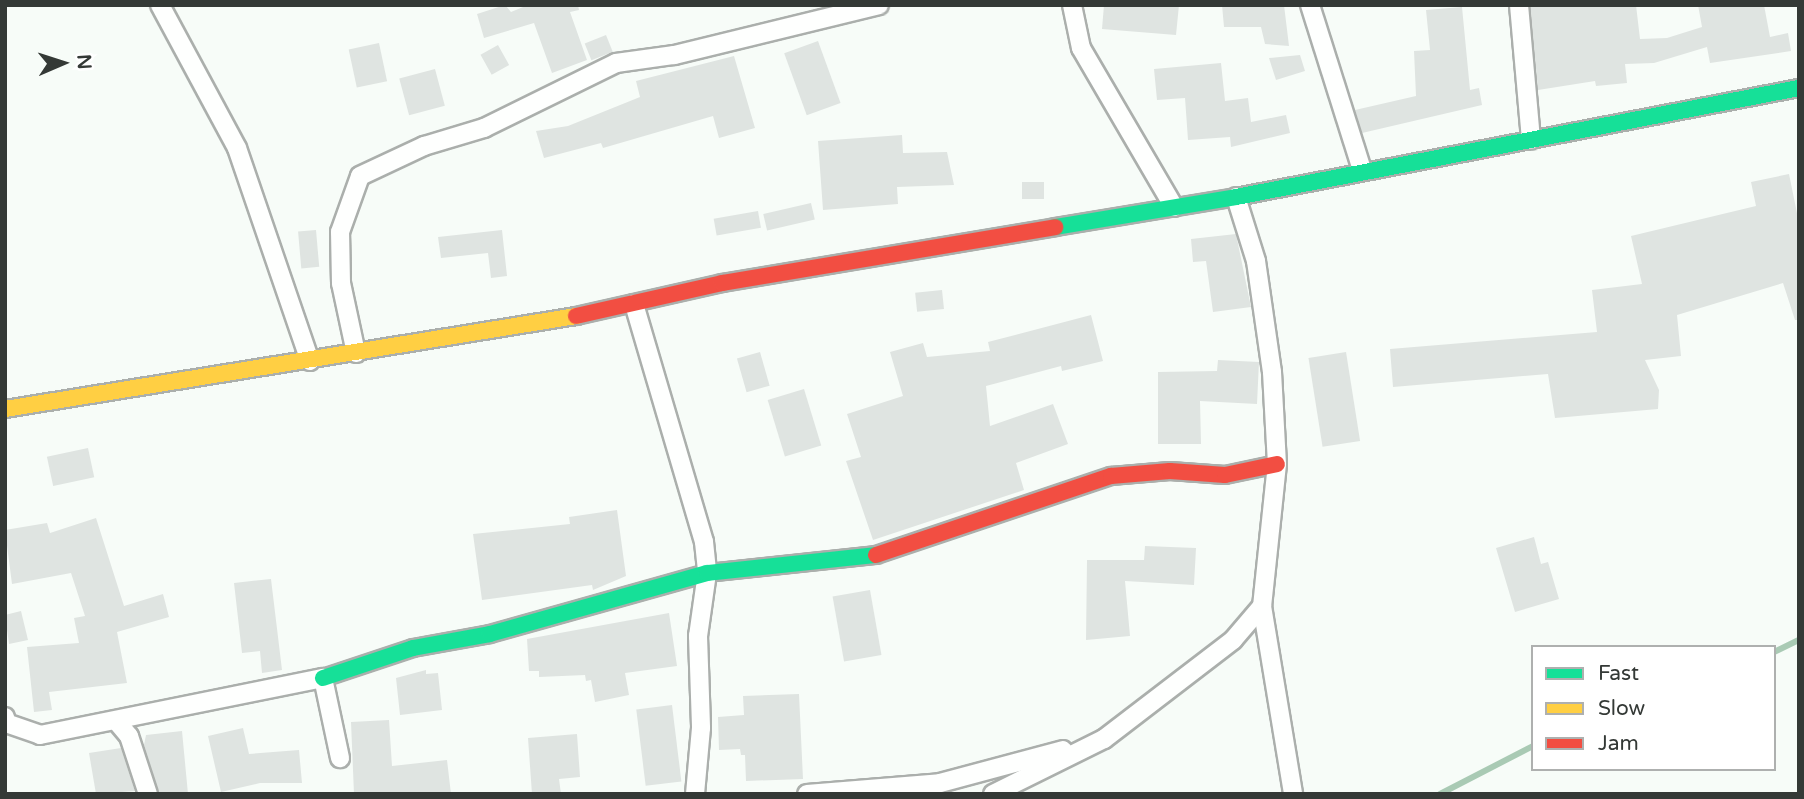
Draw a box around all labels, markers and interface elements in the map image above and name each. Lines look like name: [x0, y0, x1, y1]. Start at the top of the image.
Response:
north arrow: [28, 28, 98, 98]
text: N: [73, 54, 95, 70]
legend: [1531, 645, 1776, 771]
text: Fast: [1598, 661, 1639, 686]
text: Slow: [1598, 696, 1645, 721]
text: Jam: [1598, 731, 1639, 756]

